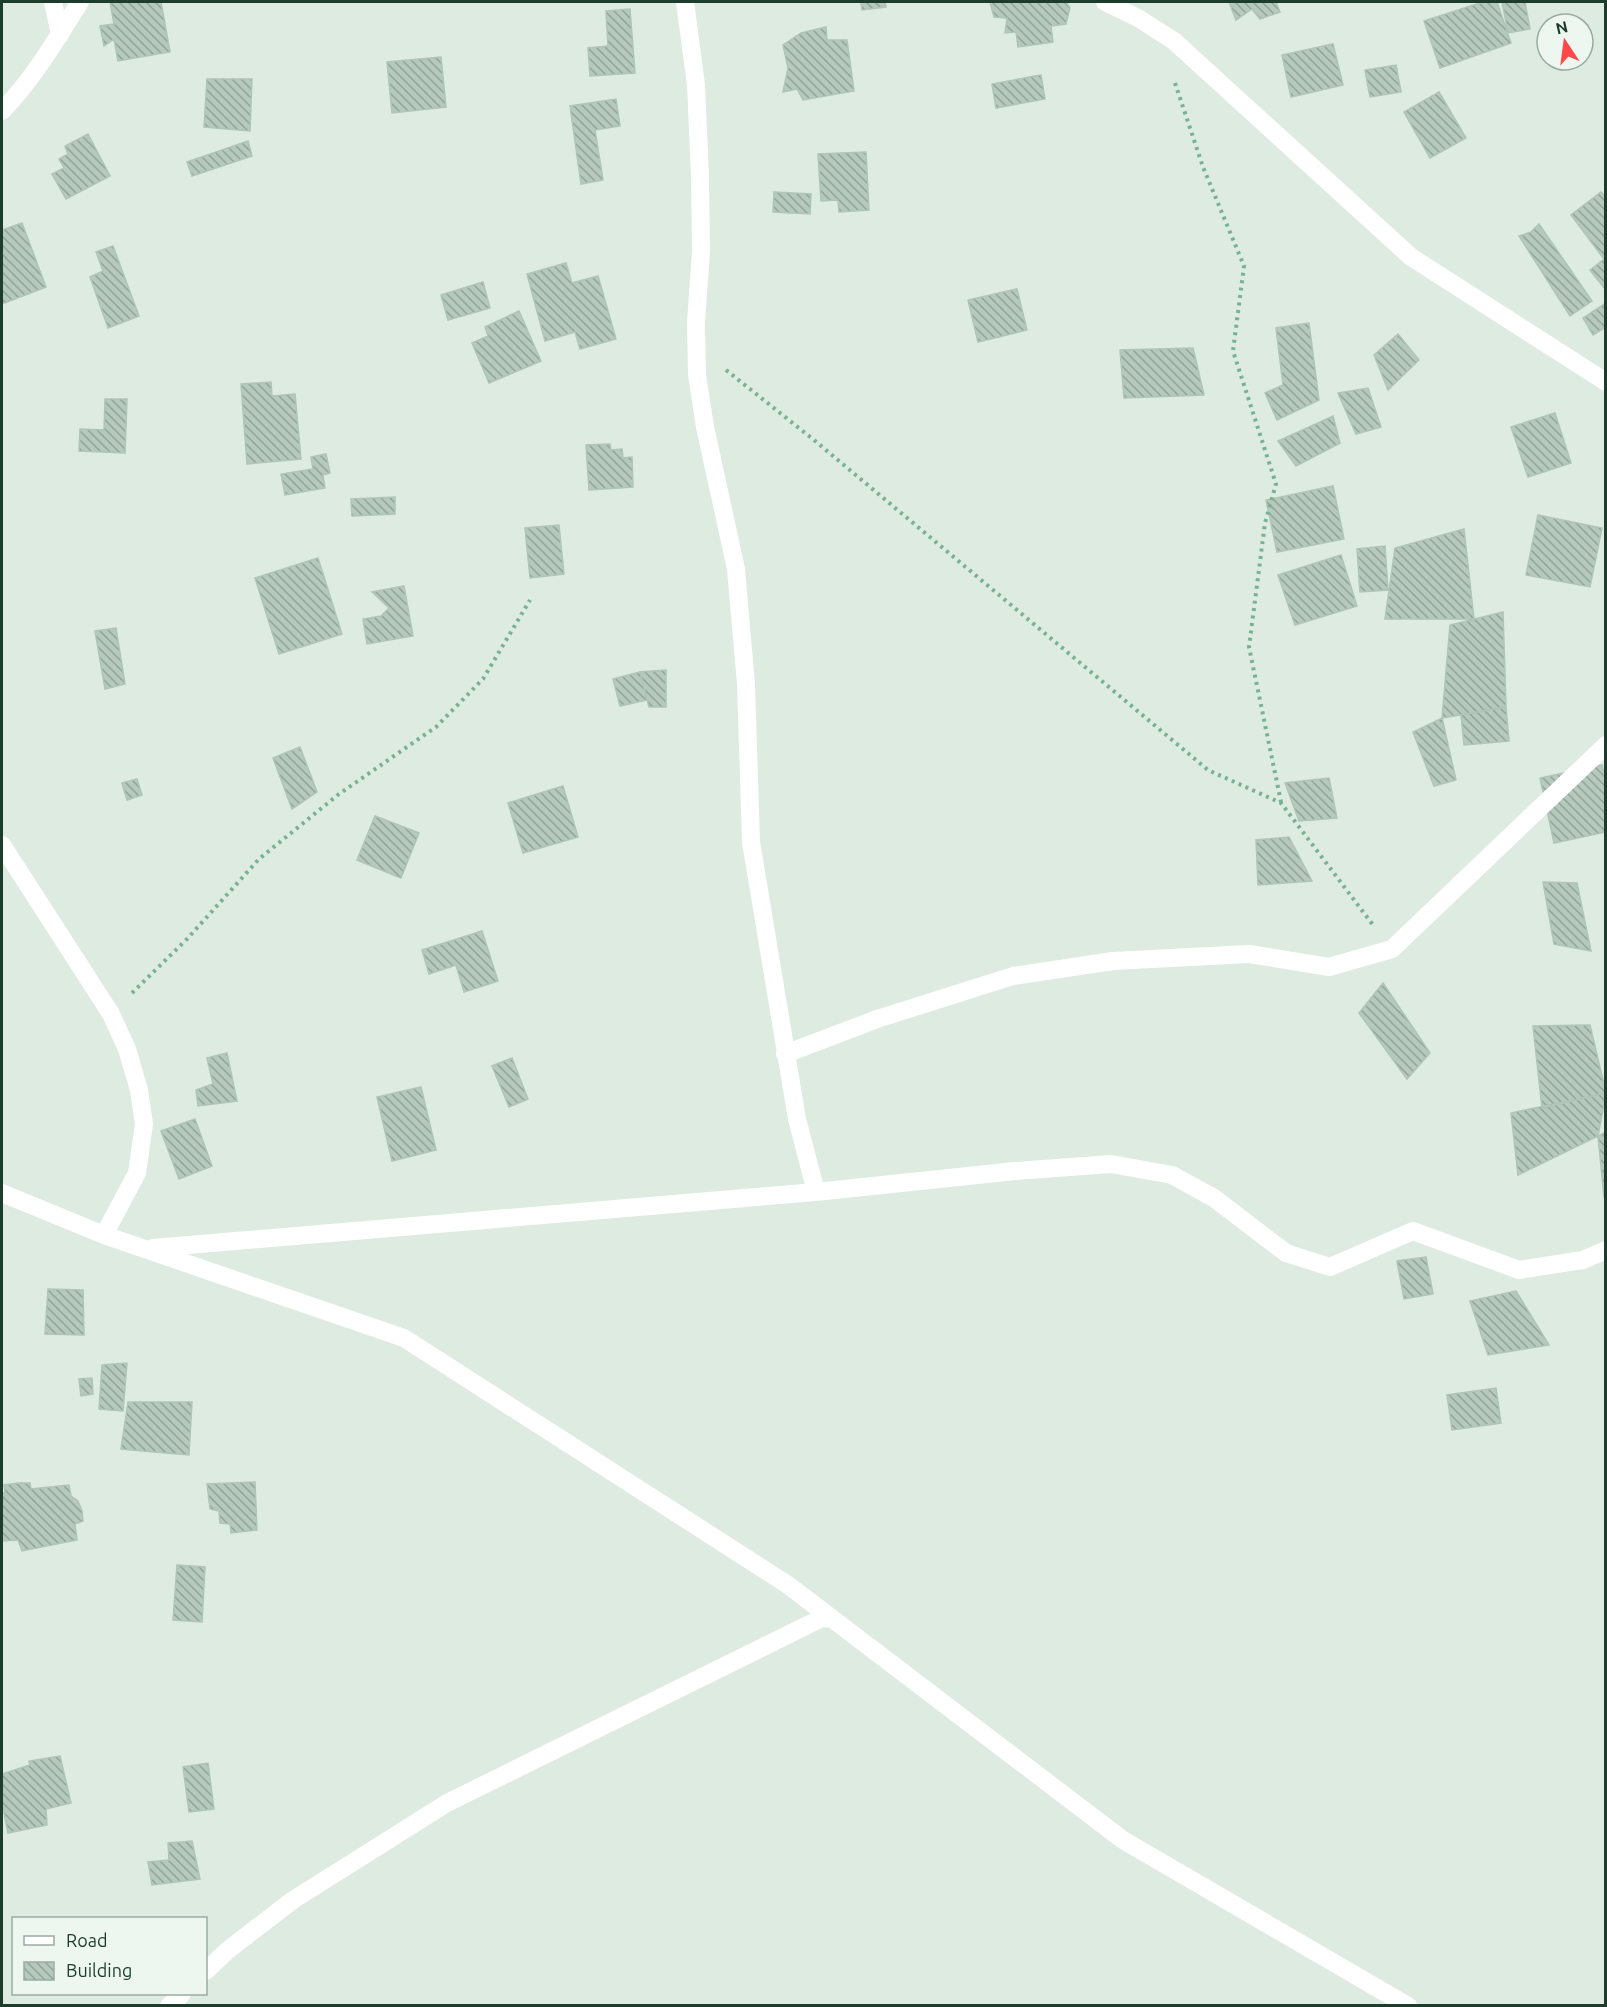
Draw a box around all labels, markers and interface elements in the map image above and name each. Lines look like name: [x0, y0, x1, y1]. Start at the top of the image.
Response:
north arrow: [1535, 12, 1595, 72]
text: N: [1554, 17, 1569, 37]
legend: [12, 1917, 207, 1995]
text: Road: [66, 1930, 108, 1950]
text: Building: [66, 1960, 132, 1980]

